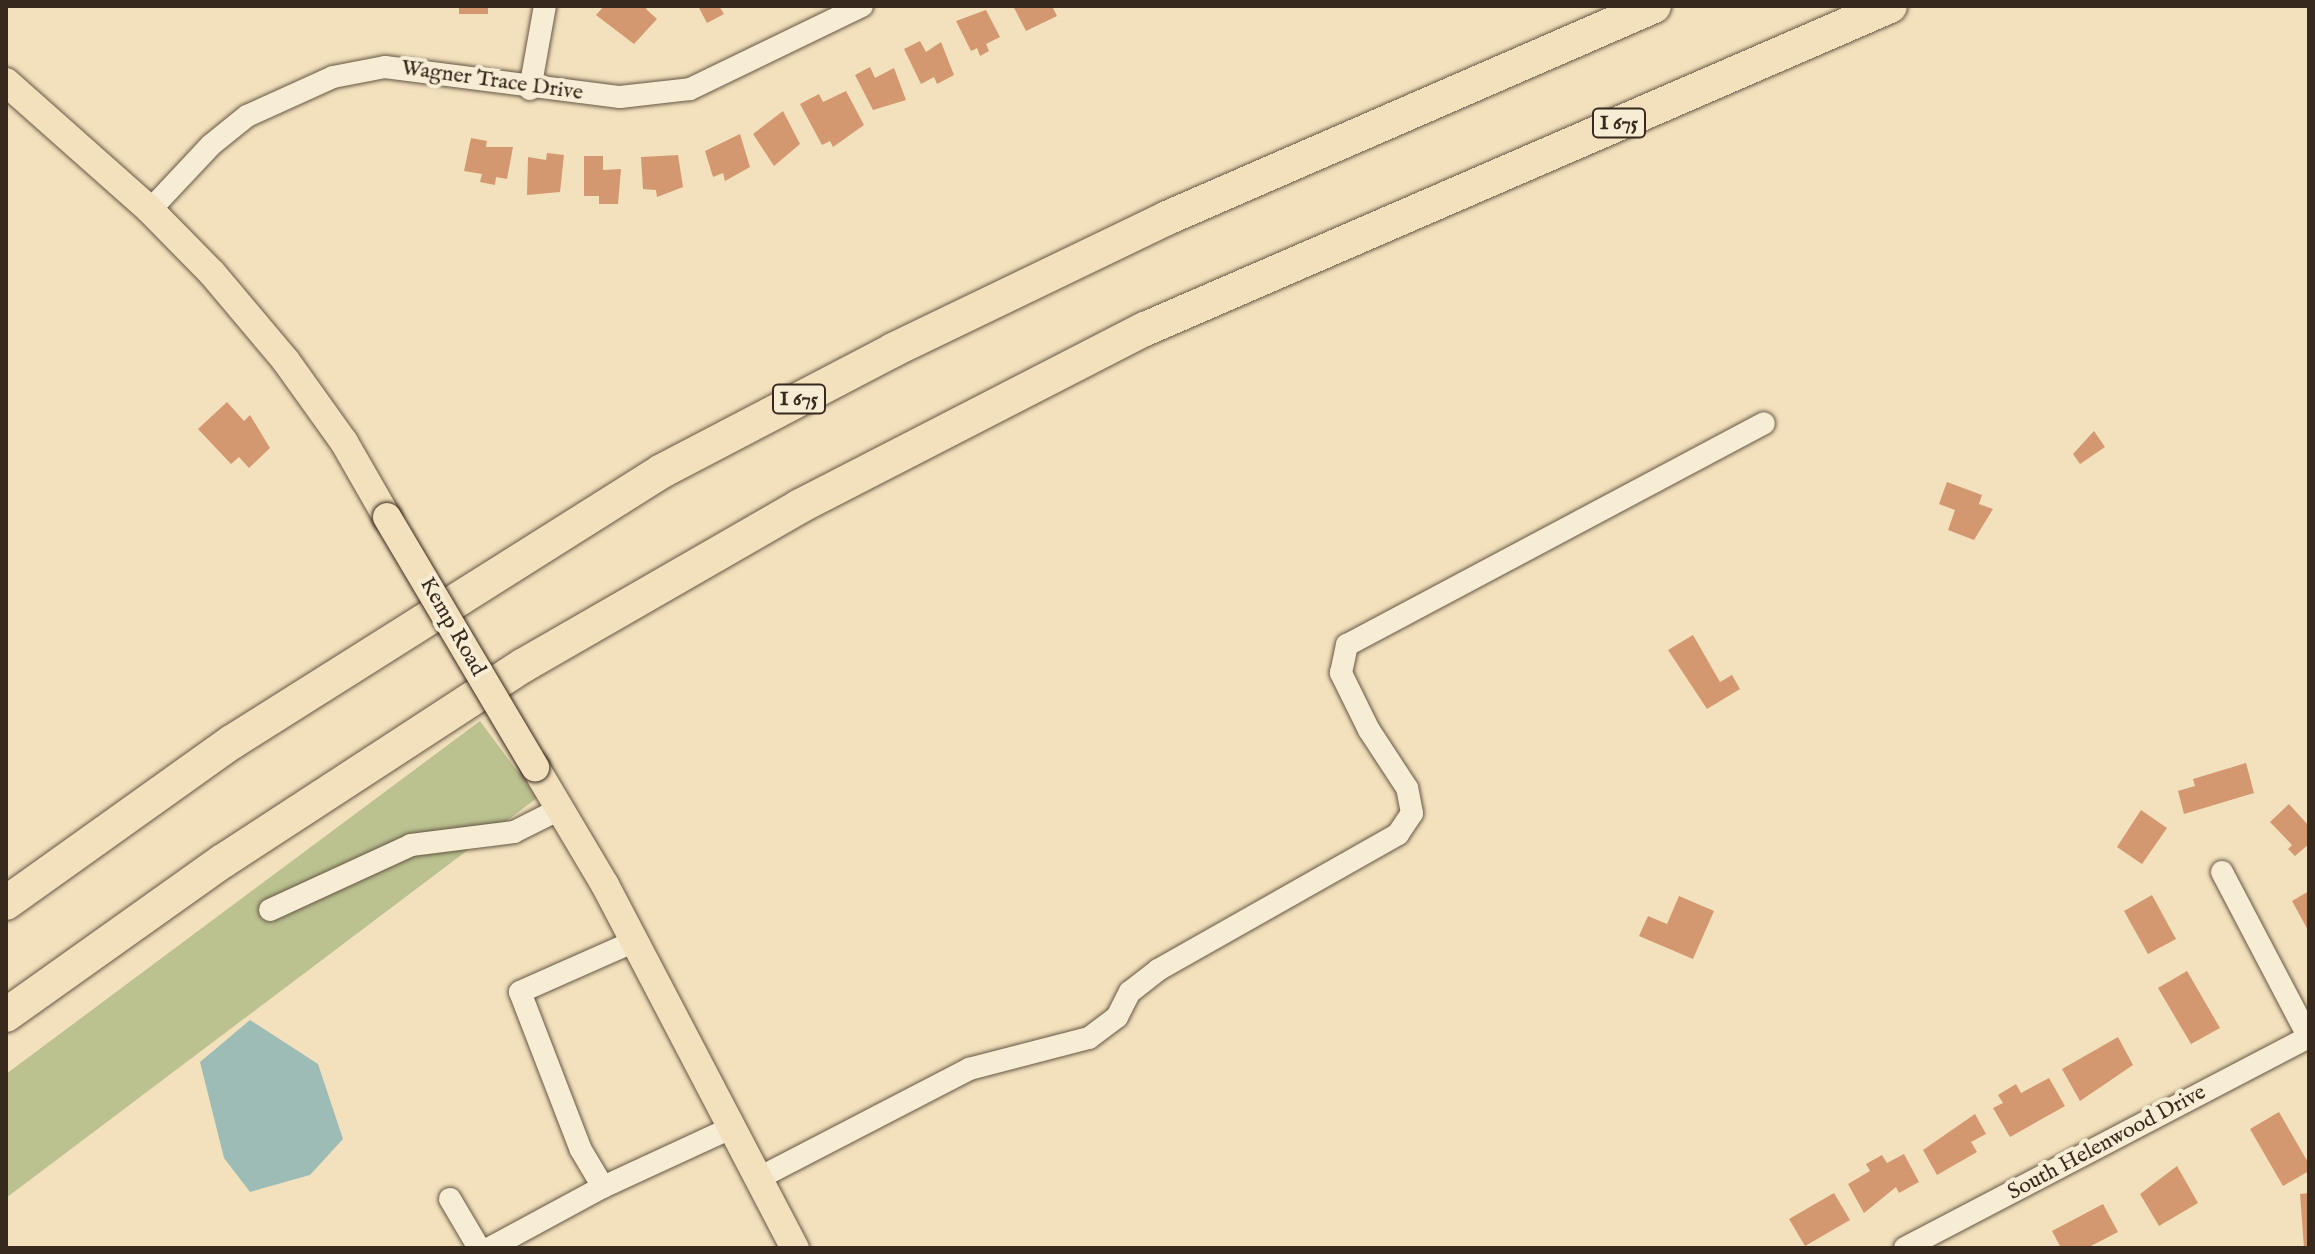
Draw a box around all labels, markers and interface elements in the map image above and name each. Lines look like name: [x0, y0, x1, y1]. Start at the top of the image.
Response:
street label: Wagner Trace Drive: [399, 55, 585, 107]
road number: I 675: [1591, 107, 1647, 139]
road number: I 675: [771, 383, 827, 415]
street label: Kemp Road: [413, 573, 491, 681]
street label: South Helenwood Drive: [2003, 1080, 2211, 1206]

